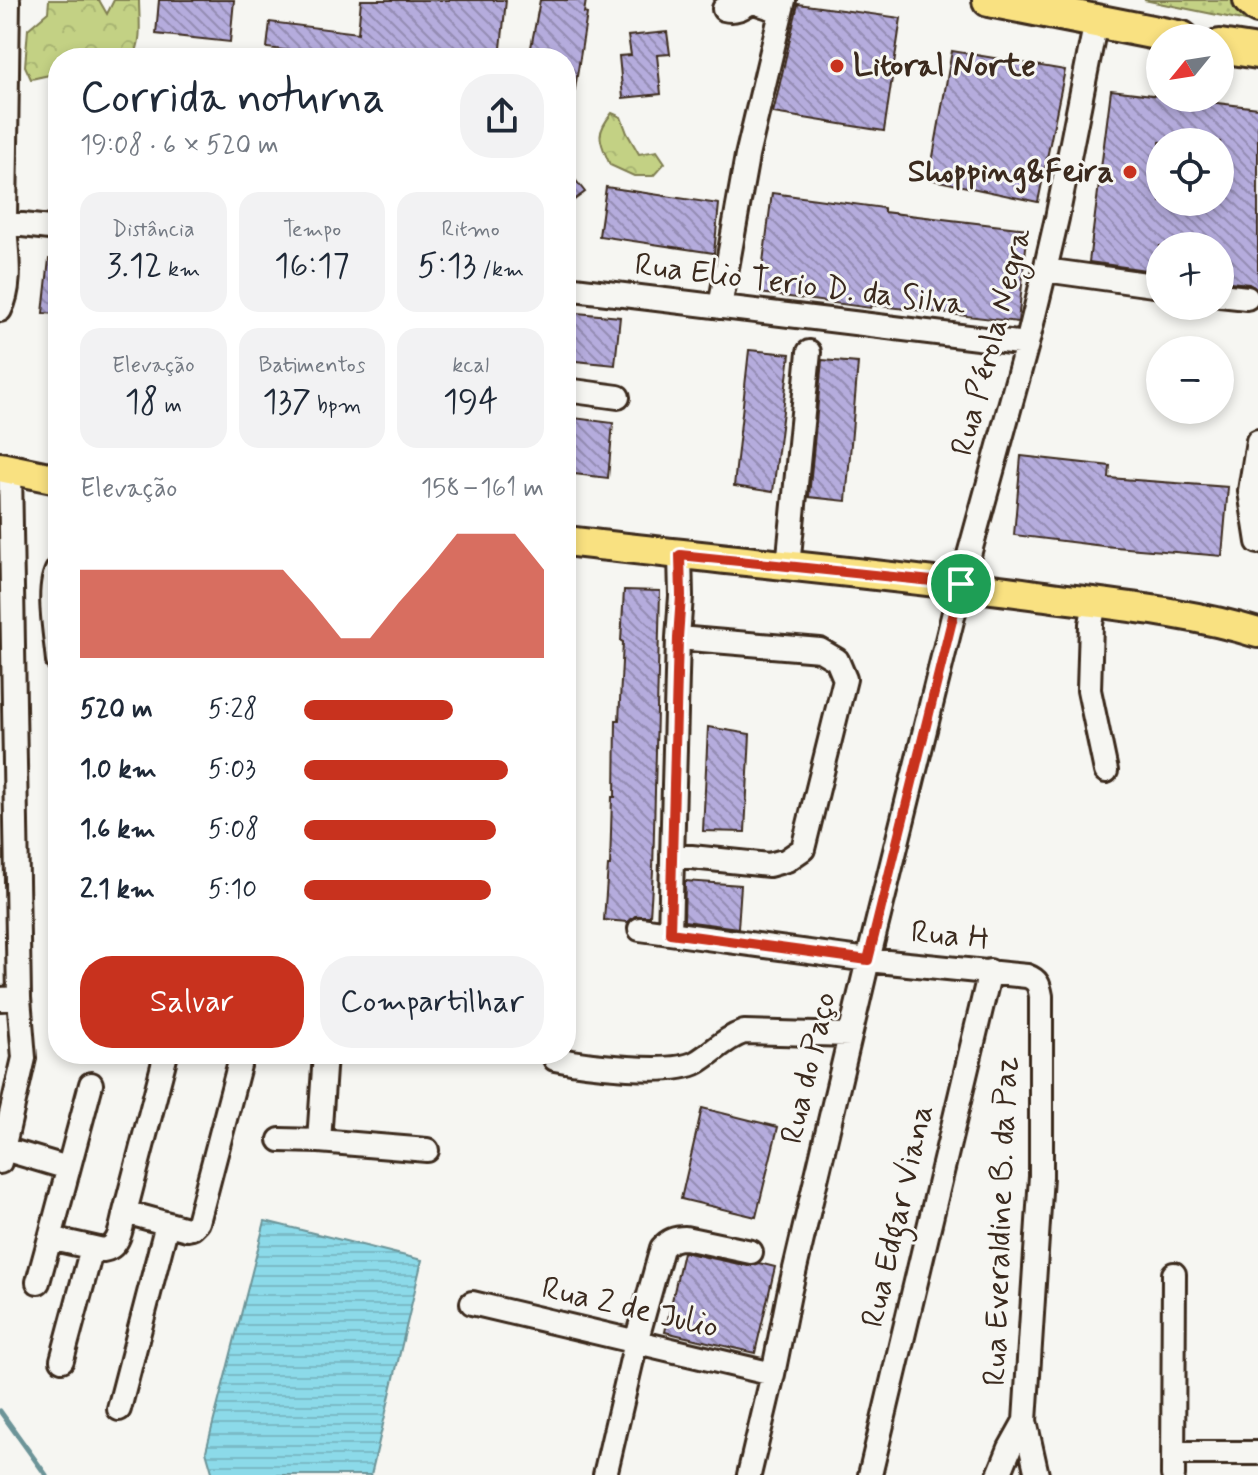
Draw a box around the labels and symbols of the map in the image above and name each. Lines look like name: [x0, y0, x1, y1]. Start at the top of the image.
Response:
north arrow: [1146, 24, 1234, 112]
place label: Litoral Norte: [853, 45, 1036, 87]
marker: Litoral Norte: [828, 57, 846, 75]
place label: Shopping&Feira: [908, 151, 1114, 194]
marker: Shopping&Feira: [1121, 163, 1139, 181]
street label: Rua Pérola Negra: [941, 223, 1045, 461]
street label: Rua Elio Terio D. da Silva: [632, 244, 969, 326]
pin: [927, 550, 995, 618]
street label: Rua H: [909, 912, 991, 960]
street label: Rua do Paço: [771, 988, 847, 1148]
street label: Rua Everaldine B. da Paz: [974, 1055, 1028, 1387]
street label: Rua Edgar Viana: [852, 1101, 947, 1332]
street label: Rua 2 de Julio: [537, 1267, 723, 1349]

